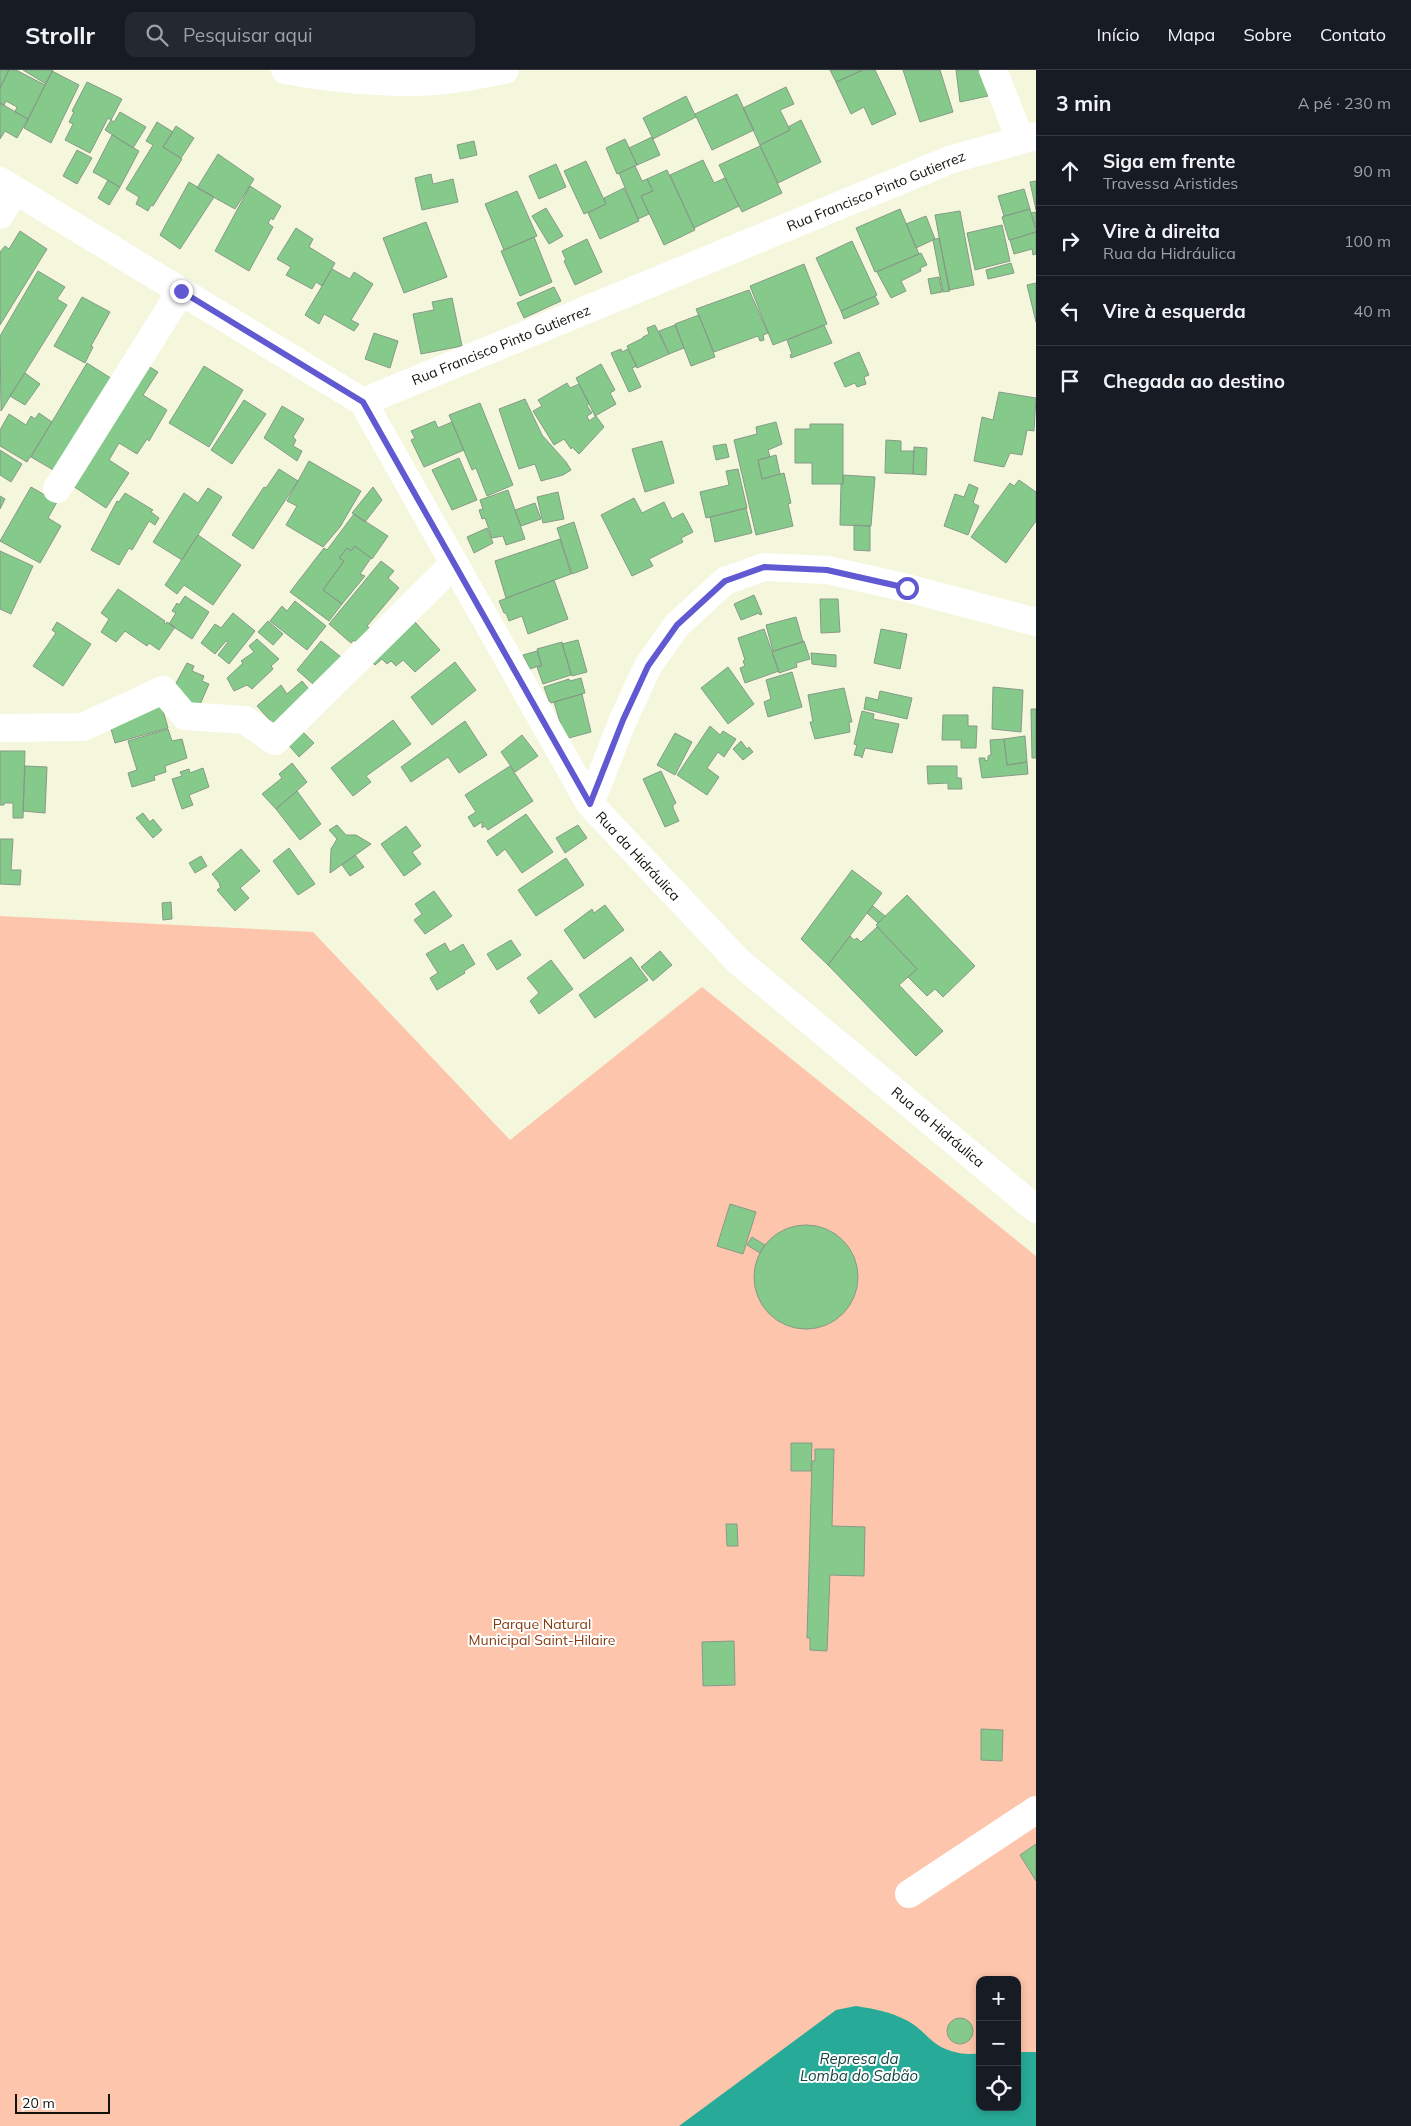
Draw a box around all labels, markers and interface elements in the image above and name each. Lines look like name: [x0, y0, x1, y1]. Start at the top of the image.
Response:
search box: [125, 12, 475, 57]
text: Strollr: [25, 20, 95, 50]
icon: search: [143, 21, 171, 49]
text: Pesquisar aqui: [183, 23, 312, 47]
text: Início: [1097, 23, 1140, 46]
text: Mapa: [1168, 23, 1215, 46]
text: Sobre: [1243, 23, 1292, 46]
text: Contato: [1320, 23, 1386, 46]
text: 3 min: [1056, 90, 1111, 116]
text: A pé · 230 m: [1298, 93, 1391, 113]
street label: Rua Francisco Pinto Gutierrez: [784, 147, 968, 235]
text: Siga em frente: [1103, 149, 1235, 173]
icon: ahead: [1056, 157, 1084, 185]
text: 90 m: [1354, 161, 1391, 181]
text: Travessa Aristides: [1103, 173, 1238, 193]
text: Vire à direita: [1103, 219, 1220, 243]
icon: right: [1056, 227, 1084, 255]
text: 100 m: [1344, 231, 1391, 251]
text: Rua da Hidráulica: [1103, 243, 1236, 263]
route end: [170, 280, 193, 303]
icon: left: [1056, 297, 1084, 325]
text: Vire à esquerda: [1103, 299, 1246, 323]
street label: Rua Francisco Pinto Gutierrez: [409, 301, 593, 389]
text: 40 m: [1354, 301, 1391, 321]
icon: arrive: [1056, 367, 1084, 395]
text: Chegada ao destino: [1103, 369, 1285, 393]
route start: [896, 577, 919, 600]
street label: Rua da Hidráulica: [592, 807, 684, 905]
street label: Rua da Hidráulica: [888, 1083, 988, 1171]
park label: Parque Natural Municipal Saint-Hilaire: [469, 1615, 615, 1649]
map controls: [976, 1976, 1021, 2111]
button: +: [976, 1976, 1021, 2021]
button: −: [976, 2021, 1021, 2066]
water label: Represa da Lomba do Sabão: [800, 2049, 918, 2085]
button: locate: [976, 2066, 1021, 2111]
scale bar: [15, 2091, 110, 2114]
text: 20 m: [22, 2094, 55, 2112]

